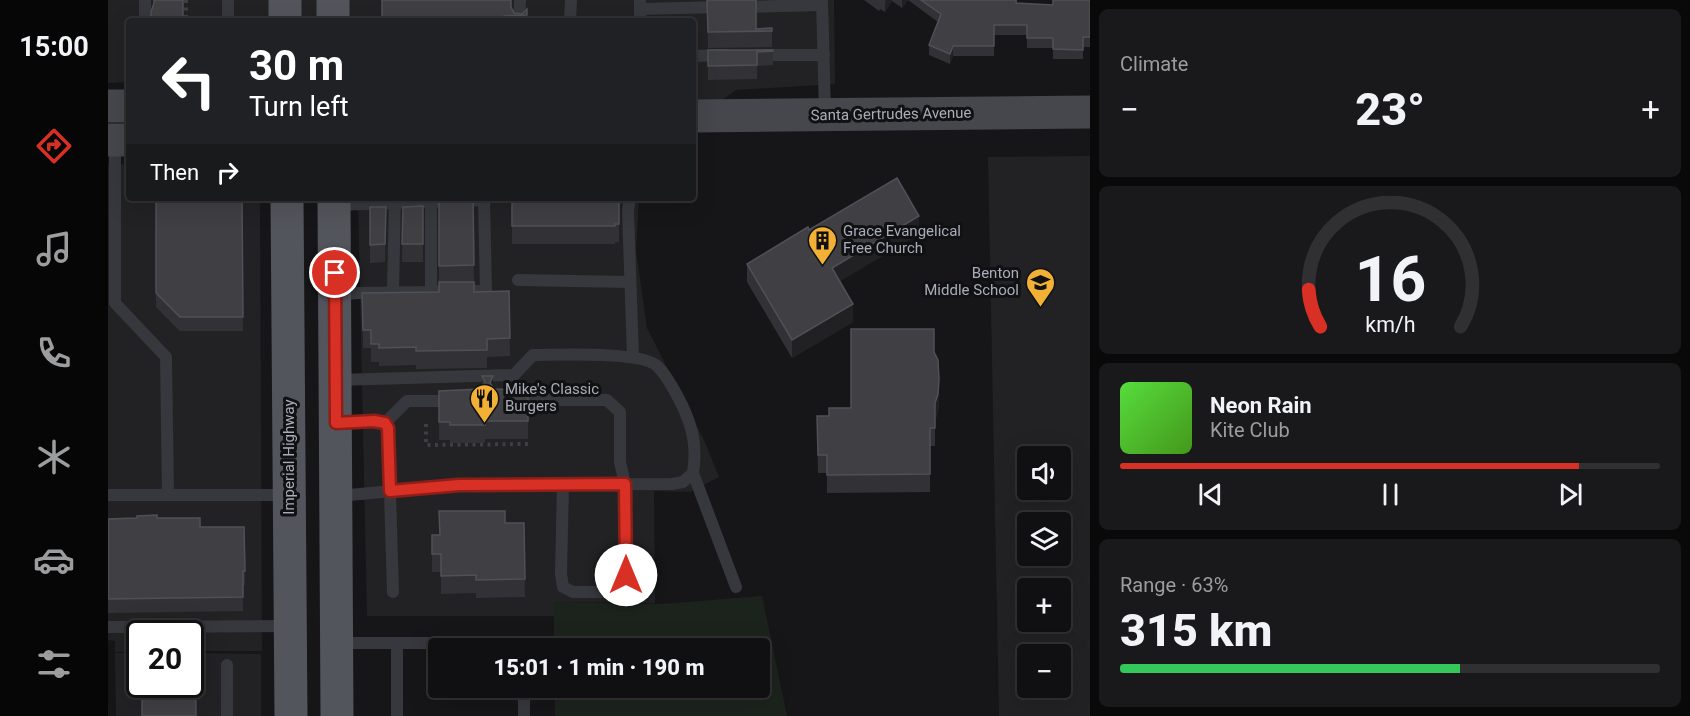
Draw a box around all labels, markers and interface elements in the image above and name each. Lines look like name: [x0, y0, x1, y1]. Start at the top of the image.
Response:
text: 15:00: [19, 31, 89, 63]
text: 30 m: [249, 41, 344, 90]
icon: left: [150, 42, 228, 120]
text: Climate: [1120, 52, 1188, 76]
text: 23°: [1355, 83, 1425, 136]
text: −: [1120, 90, 1139, 129]
text: +: [1641, 90, 1660, 129]
text: Turn left: [249, 91, 349, 123]
street label: Santa Gertrudes Avenue: [810, 104, 972, 124]
icon: directions: [33, 125, 75, 167]
icon: right: [211, 156, 244, 189]
text: Then: [150, 160, 199, 185]
place label: Grace Evangelical Free Church: [843, 222, 961, 257]
building icon: Grace Evangelical Free Church: [806, 224, 838, 266]
icon: music: [33, 228, 75, 270]
text: 16: [1354, 243, 1426, 316]
pin: [309, 247, 360, 298]
icon: arrive: [318, 256, 351, 289]
place label: Benton Middle School: [924, 264, 1019, 299]
school or university icon: Benton Middle School: [1024, 266, 1056, 308]
text: km/h: [1365, 312, 1415, 337]
icon: phone: [33, 332, 75, 374]
place label: Mike's Classic Burgers: [505, 380, 599, 415]
restaurant icon: Mike's Classic Burgers: [468, 382, 500, 424]
text: Neon Rain: [1210, 393, 1312, 418]
street label: Imperial Highway: [280, 399, 298, 515]
text: Kite Club: [1210, 418, 1290, 442]
icon: climate: [33, 436, 75, 478]
map controls: [1017, 446, 1071, 698]
button: sound: [1017, 446, 1071, 500]
icon: previous: [1194, 478, 1227, 511]
icon: pause: [1374, 478, 1407, 511]
icon: next: [1554, 478, 1587, 511]
button: layers: [1017, 512, 1071, 566]
icon: car: [33, 539, 75, 581]
position arrow: [594, 543, 658, 607]
text: Range · 63%: [1120, 573, 1228, 597]
button: +: [1017, 578, 1071, 632]
text: 315 km: [1120, 604, 1272, 657]
speed limit sign: 20: [126, 620, 204, 698]
icon: filters: [33, 643, 75, 685]
button: −: [1017, 644, 1071, 698]
text: 15:01 · 1 min · 190 m: [494, 655, 704, 680]

